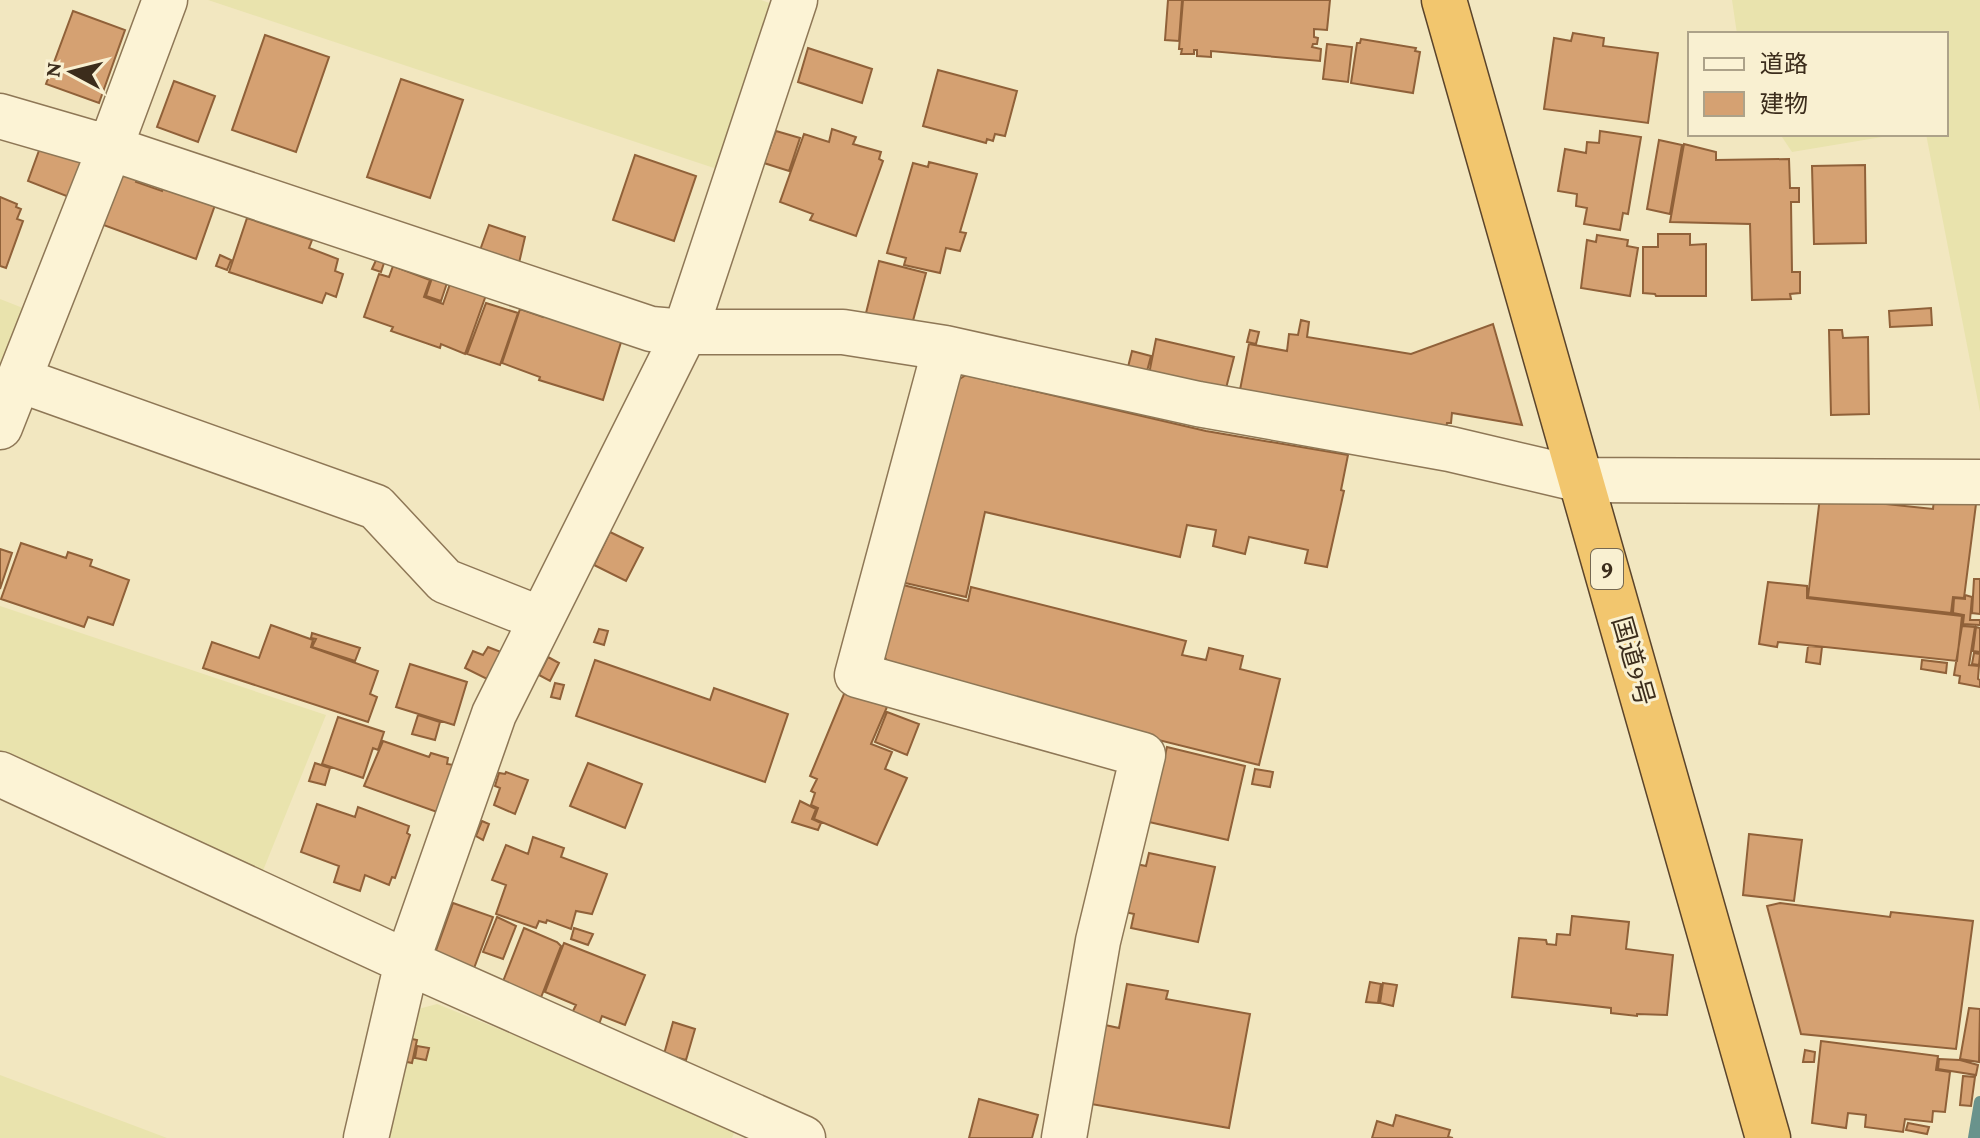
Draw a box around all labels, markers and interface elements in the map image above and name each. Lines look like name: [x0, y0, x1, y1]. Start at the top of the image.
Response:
north arrow: [32, 32, 112, 112]
legend: [1688, 32, 1948, 136]
text: 道路: [1760, 50, 1808, 77]
text: N: [39, 61, 66, 79]
text: 建物: [1760, 90, 1808, 117]
road number: 9: [1591, 549, 1623, 589]
street label: 国道9号: [1606, 613, 1660, 709]

